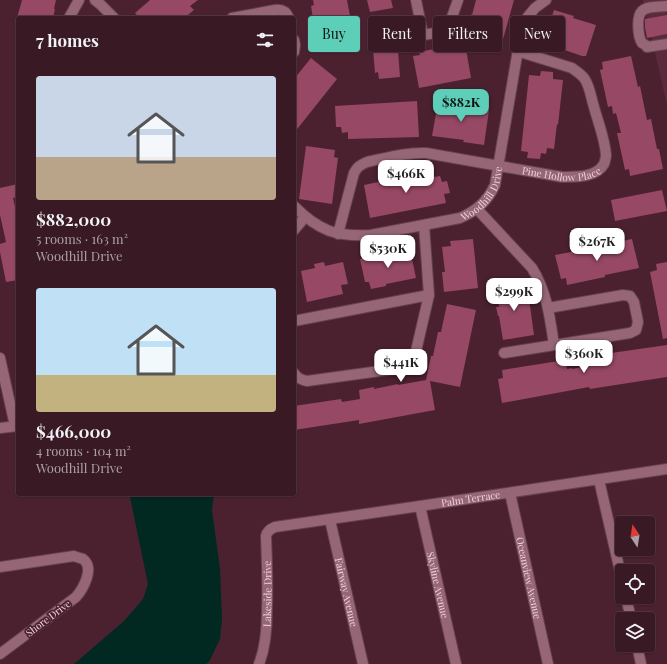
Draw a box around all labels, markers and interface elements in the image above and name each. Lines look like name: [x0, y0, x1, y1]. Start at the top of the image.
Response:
chip: Buy: [308, 16, 360, 52]
chip: Rent: [368, 16, 425, 52]
chip: Filters: [433, 16, 502, 52]
chip: New: [510, 16, 565, 52]
text: 7 homes: [36, 29, 99, 51]
icon: filters: [254, 29, 276, 51]
pin: $882K: [433, 89, 489, 123]
text: $882K: [442, 93, 480, 110]
icon: home: [120, 102, 192, 174]
pin: $466K: [378, 160, 434, 194]
street label: Pine Hollow Place: [521, 163, 604, 184]
text: $466K: [387, 164, 425, 181]
street label: Woodhill Drive: [457, 165, 505, 224]
text: $882,000: [36, 208, 111, 230]
pin: $267K: [569, 228, 625, 262]
text: 5 rooms · 163 m²: [36, 230, 128, 247]
text: $267K: [579, 232, 615, 249]
pin: $530K: [360, 235, 416, 269]
text: $530K: [369, 239, 407, 256]
text: Woodhill Drive: [36, 247, 123, 264]
pin: $299K: [486, 278, 542, 312]
text: $299K: [495, 282, 533, 299]
icon: home: [120, 314, 192, 386]
pin: $360K: [556, 340, 612, 374]
text: $360K: [565, 344, 603, 361]
pin: $441K: [373, 349, 429, 383]
text: $441K: [383, 353, 419, 370]
text: $466,000: [36, 420, 111, 442]
text: 4 rooms · 104 m²: [36, 442, 131, 459]
text: Woodhill Drive: [36, 459, 123, 476]
street label: Palm Terrace: [440, 487, 501, 510]
north arrow: [615, 516, 655, 556]
map controls: [615, 516, 655, 652]
street label: Oceanview Avenue: [513, 536, 545, 620]
street label: Skyline Avenue: [424, 550, 452, 620]
street label: Fairway Avenue: [332, 556, 361, 628]
street label: Lakeside Drive: [260, 561, 274, 627]
button: locate: [615, 564, 655, 604]
street label: Shore Drive: [23, 596, 73, 640]
button: layers: [615, 612, 655, 652]

